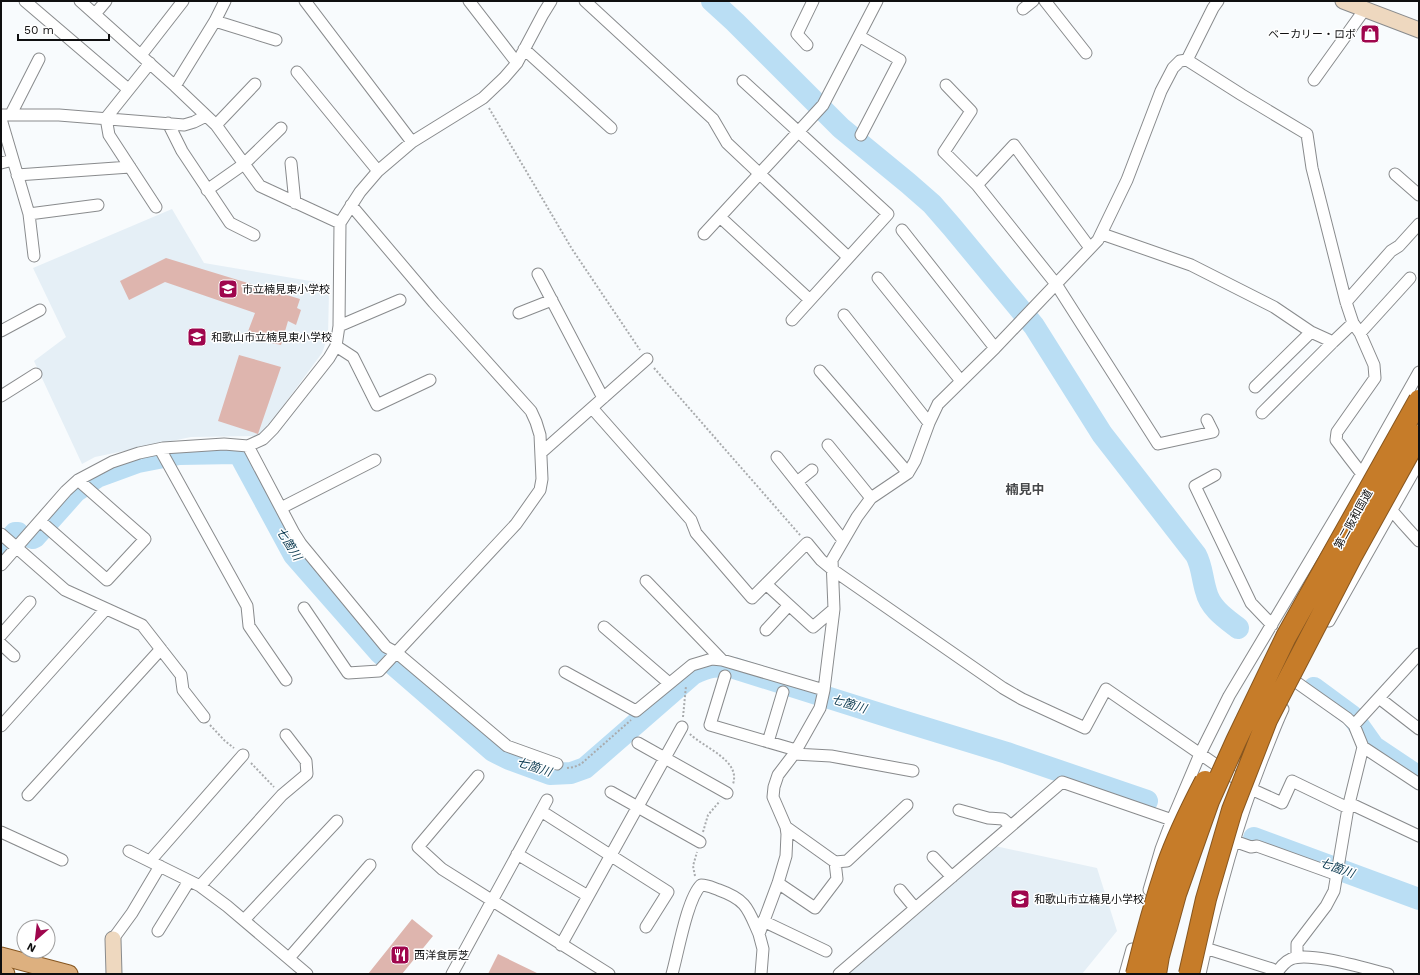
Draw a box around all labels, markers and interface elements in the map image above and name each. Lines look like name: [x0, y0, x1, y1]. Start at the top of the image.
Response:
scale bar: [18, 16, 109, 42]
text: 50 m: [24, 23, 54, 37]
shop icon: ベーカリー・ロボ: [1359, 23, 1381, 45]
place label: ベーカリー・ロボ: [1268, 28, 1356, 41]
school or university icon: 市立楠見東小学校: [217, 278, 239, 300]
place label: 市立楠見東小学校: [242, 283, 330, 296]
school or university icon: 和歌山市立楠見東小学校: [186, 326, 208, 348]
place label: 和歌山市立楠見東小学校: [211, 331, 332, 344]
district label: 楠見中: [1005, 482, 1045, 497]
street label: 第二阪和国道: [1332, 487, 1375, 551]
water label: 七箇川: [274, 525, 306, 565]
water label: 七箇川: [830, 692, 870, 717]
water label: 七箇川: [515, 755, 555, 780]
water label: 七箇川: [1318, 855, 1358, 881]
school or university icon: 和歌山市立楠見小学校: [1009, 888, 1031, 910]
place label: 和歌山市立楠見小学校: [1034, 893, 1144, 906]
north arrow: [16, 919, 56, 959]
text: N: [25, 940, 38, 955]
restaurant icon: 西洋食房芝: [389, 944, 411, 966]
place label: 西洋食房芝: [414, 949, 469, 962]

